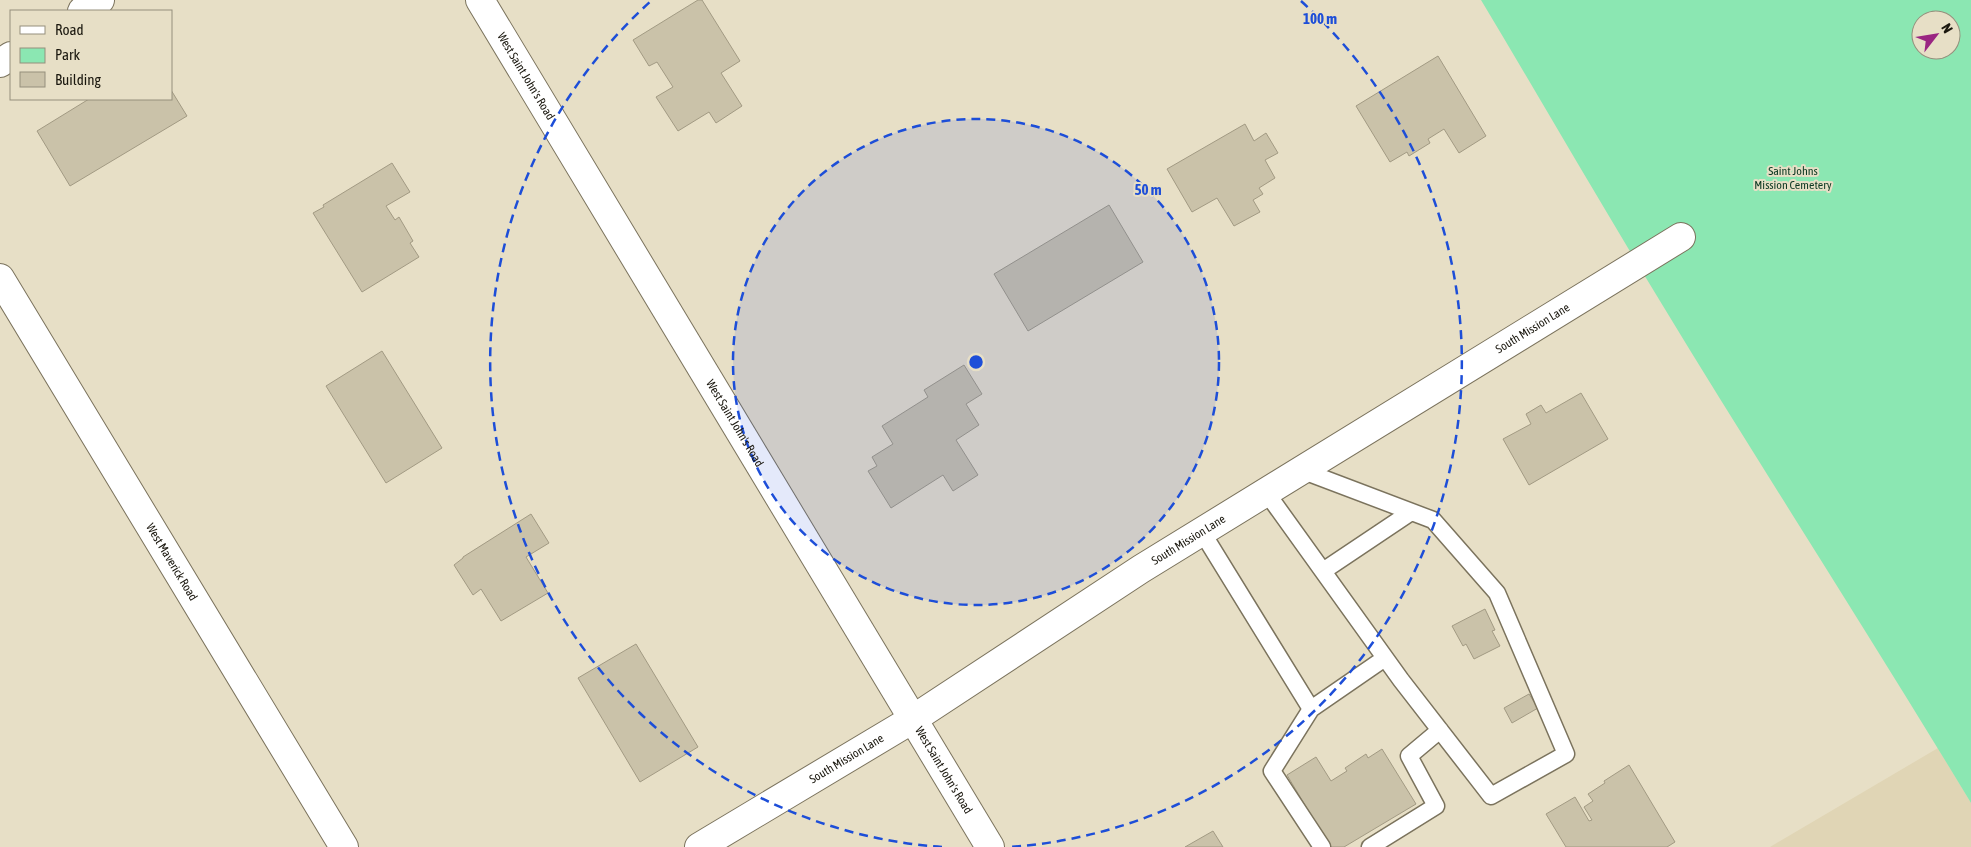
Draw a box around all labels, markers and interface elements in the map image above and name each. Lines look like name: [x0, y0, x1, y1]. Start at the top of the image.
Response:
legend: [10, 10, 172, 100]
text: 100 m: [1303, 10, 1337, 27]
north arrow: [1911, 10, 1961, 60]
text: Road: [55, 21, 84, 38]
text: N: [1938, 21, 1956, 36]
street label: West Saint John's Road: [494, 30, 558, 122]
text: Park: [55, 46, 80, 63]
text: Building: [55, 71, 101, 88]
park label: Saint Johns Mission Cemetery: [1754, 164, 1832, 192]
text: 50 m: [1135, 181, 1162, 198]
street label: South Mission Lane: [1493, 300, 1572, 356]
centre of rings: [967, 353, 985, 371]
street label: West Saint John's Road: [703, 377, 766, 469]
street label: South Mission Lane: [1149, 512, 1228, 568]
street label: West Maverick Road: [143, 521, 200, 603]
street label: West Saint John's Road: [912, 724, 975, 816]
street label: South Mission Lane: [807, 731, 886, 786]

